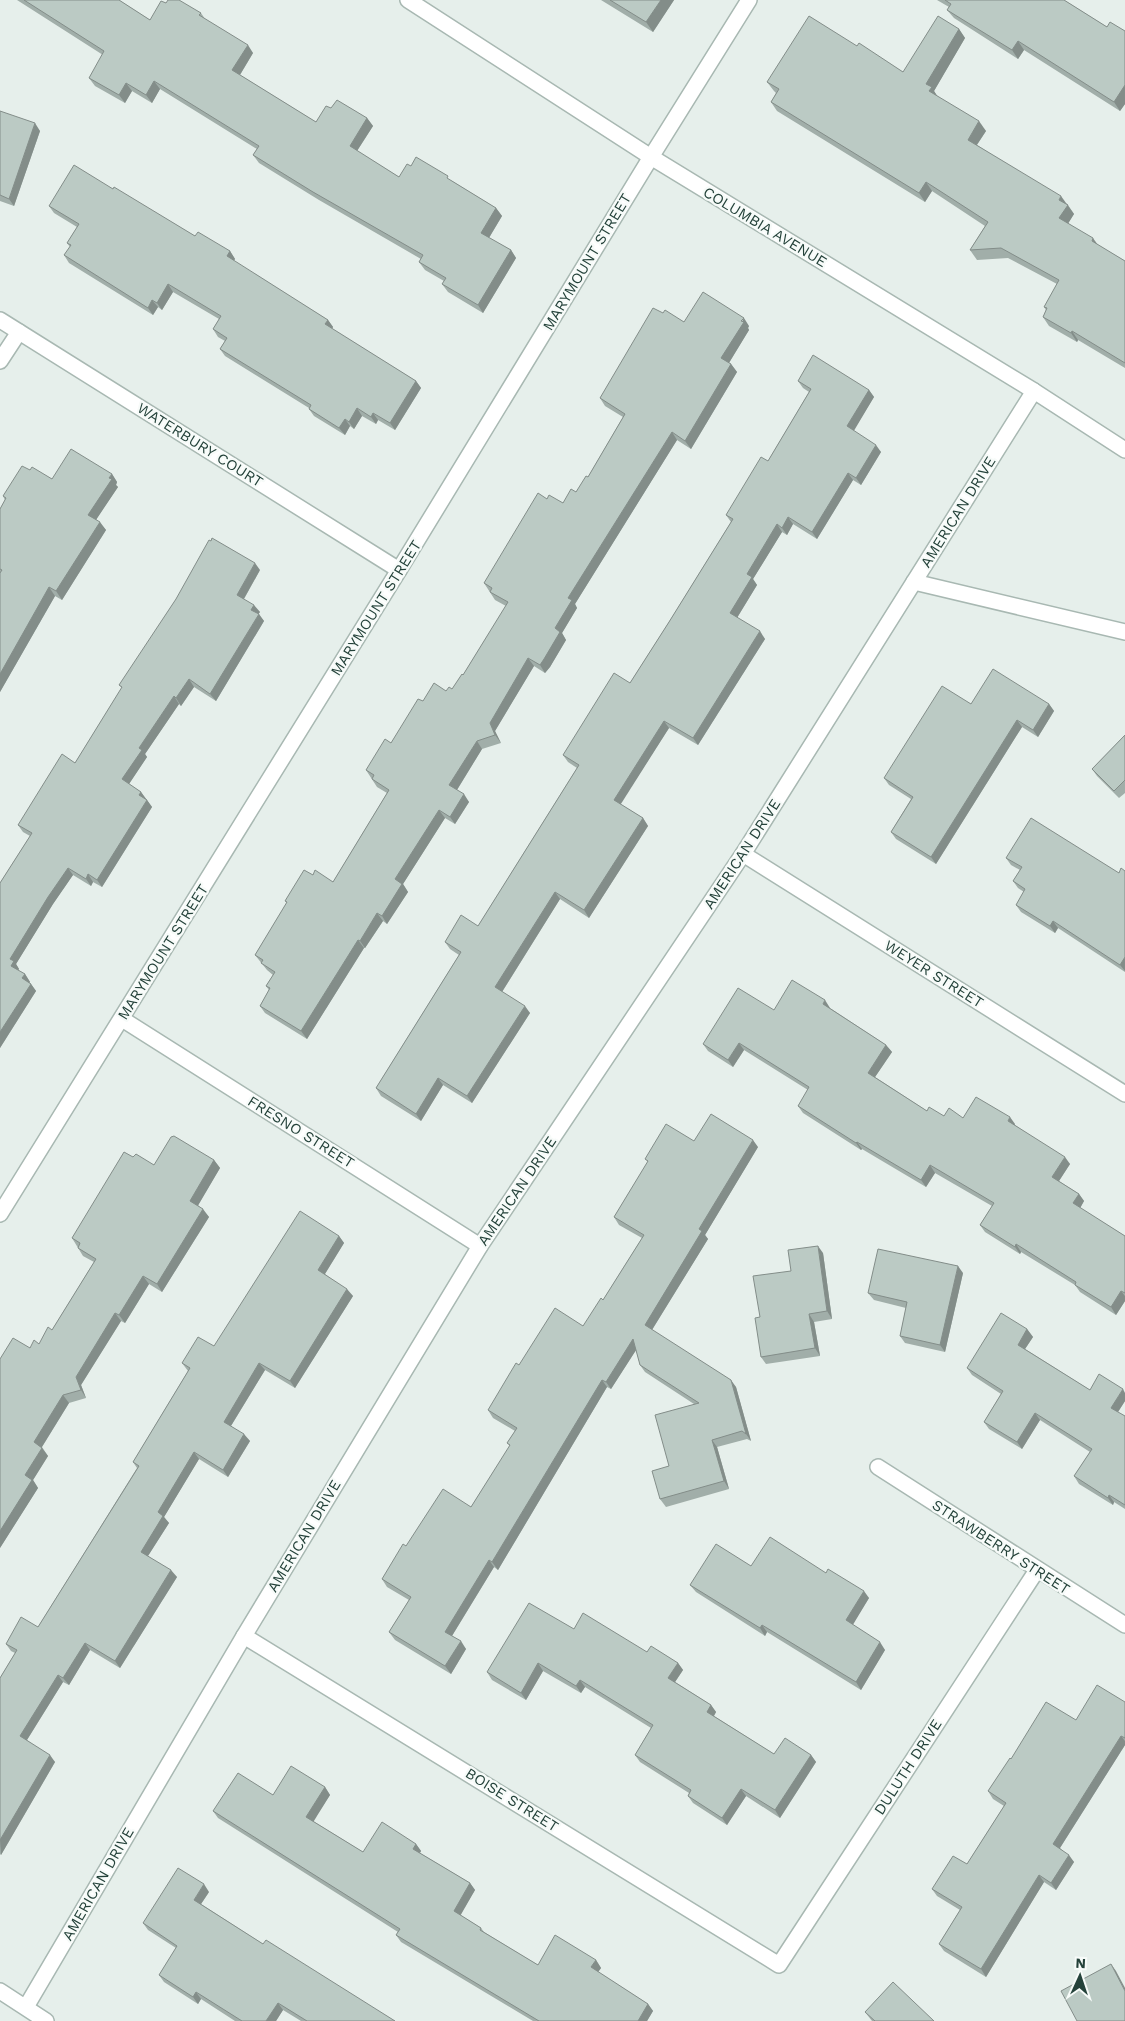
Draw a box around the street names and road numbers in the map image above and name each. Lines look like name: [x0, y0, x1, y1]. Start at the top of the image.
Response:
street label: COLUMBIA AVENUE: [700, 183, 830, 271]
street label: MARYMOUNT STREET: [539, 190, 635, 334]
street label: WATERBURY COURT: [134, 399, 266, 491]
street label: AMERICAN DRIVE: [917, 453, 999, 571]
street label: MARYMOUNT STREET: [327, 537, 425, 679]
street label: AMERICAN DRIVE: [700, 796, 784, 912]
street label: MARYMOUNT STREET: [114, 881, 212, 1023]
street label: WEYER STREET: [881, 936, 987, 1012]
street label: FRESNO STREET: [244, 1092, 358, 1172]
street label: AMERICAN DRIVE: [474, 1133, 560, 1249]
street label: AMERICAN DRIVE: [263, 1477, 345, 1595]
street label: STRAWBERRY STREET: [929, 1496, 1073, 1598]
street label: DULUTH DRIVE: [870, 1716, 946, 1818]
street label: BOISE STREET: [462, 1764, 562, 1836]
street label: AMERICAN DRIVE: [58, 1824, 138, 1944]

